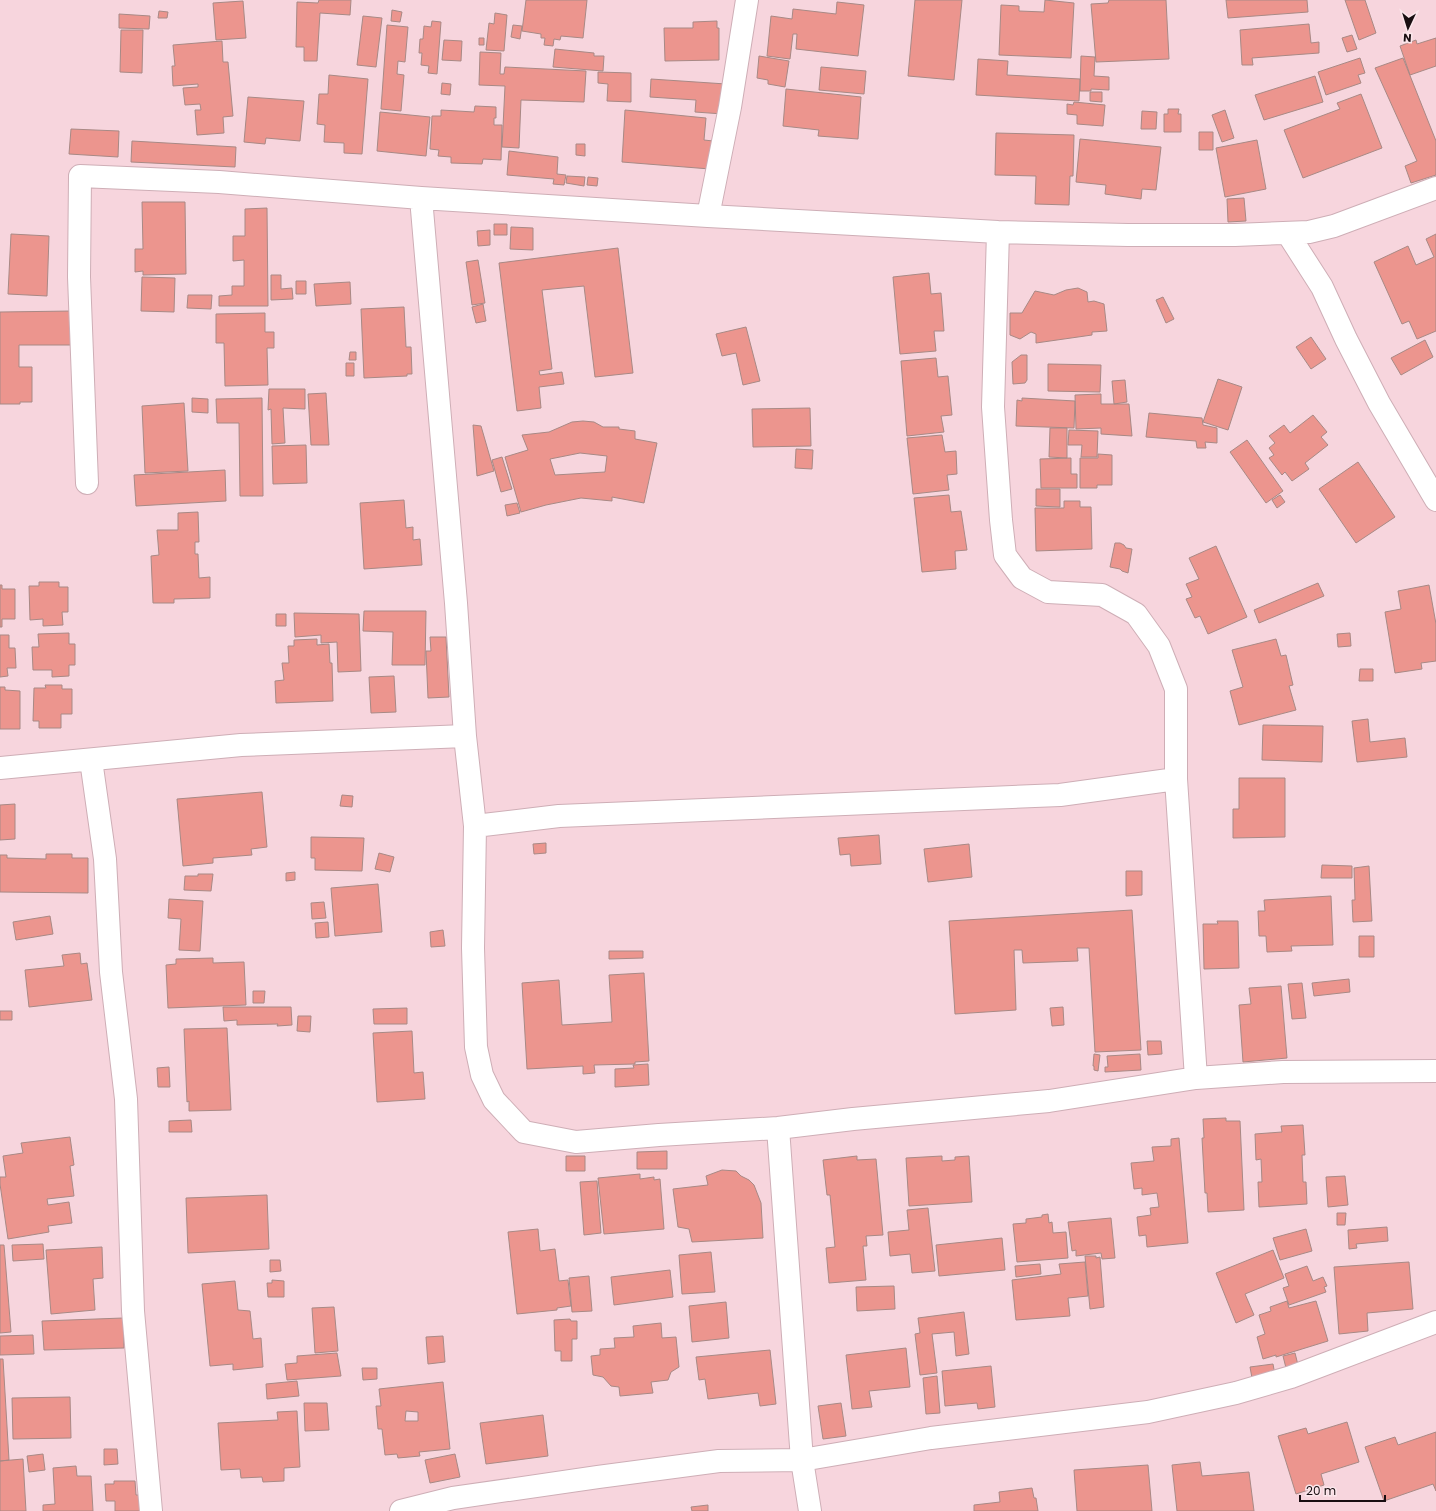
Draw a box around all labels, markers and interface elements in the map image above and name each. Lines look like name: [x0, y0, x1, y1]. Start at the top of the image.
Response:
north arrow: [1388, 8, 1428, 48]
text: N: [1403, 30, 1412, 46]
scale bar: [1300, 1477, 1385, 1503]
text: 20 m: [1306, 1482, 1336, 1499]

